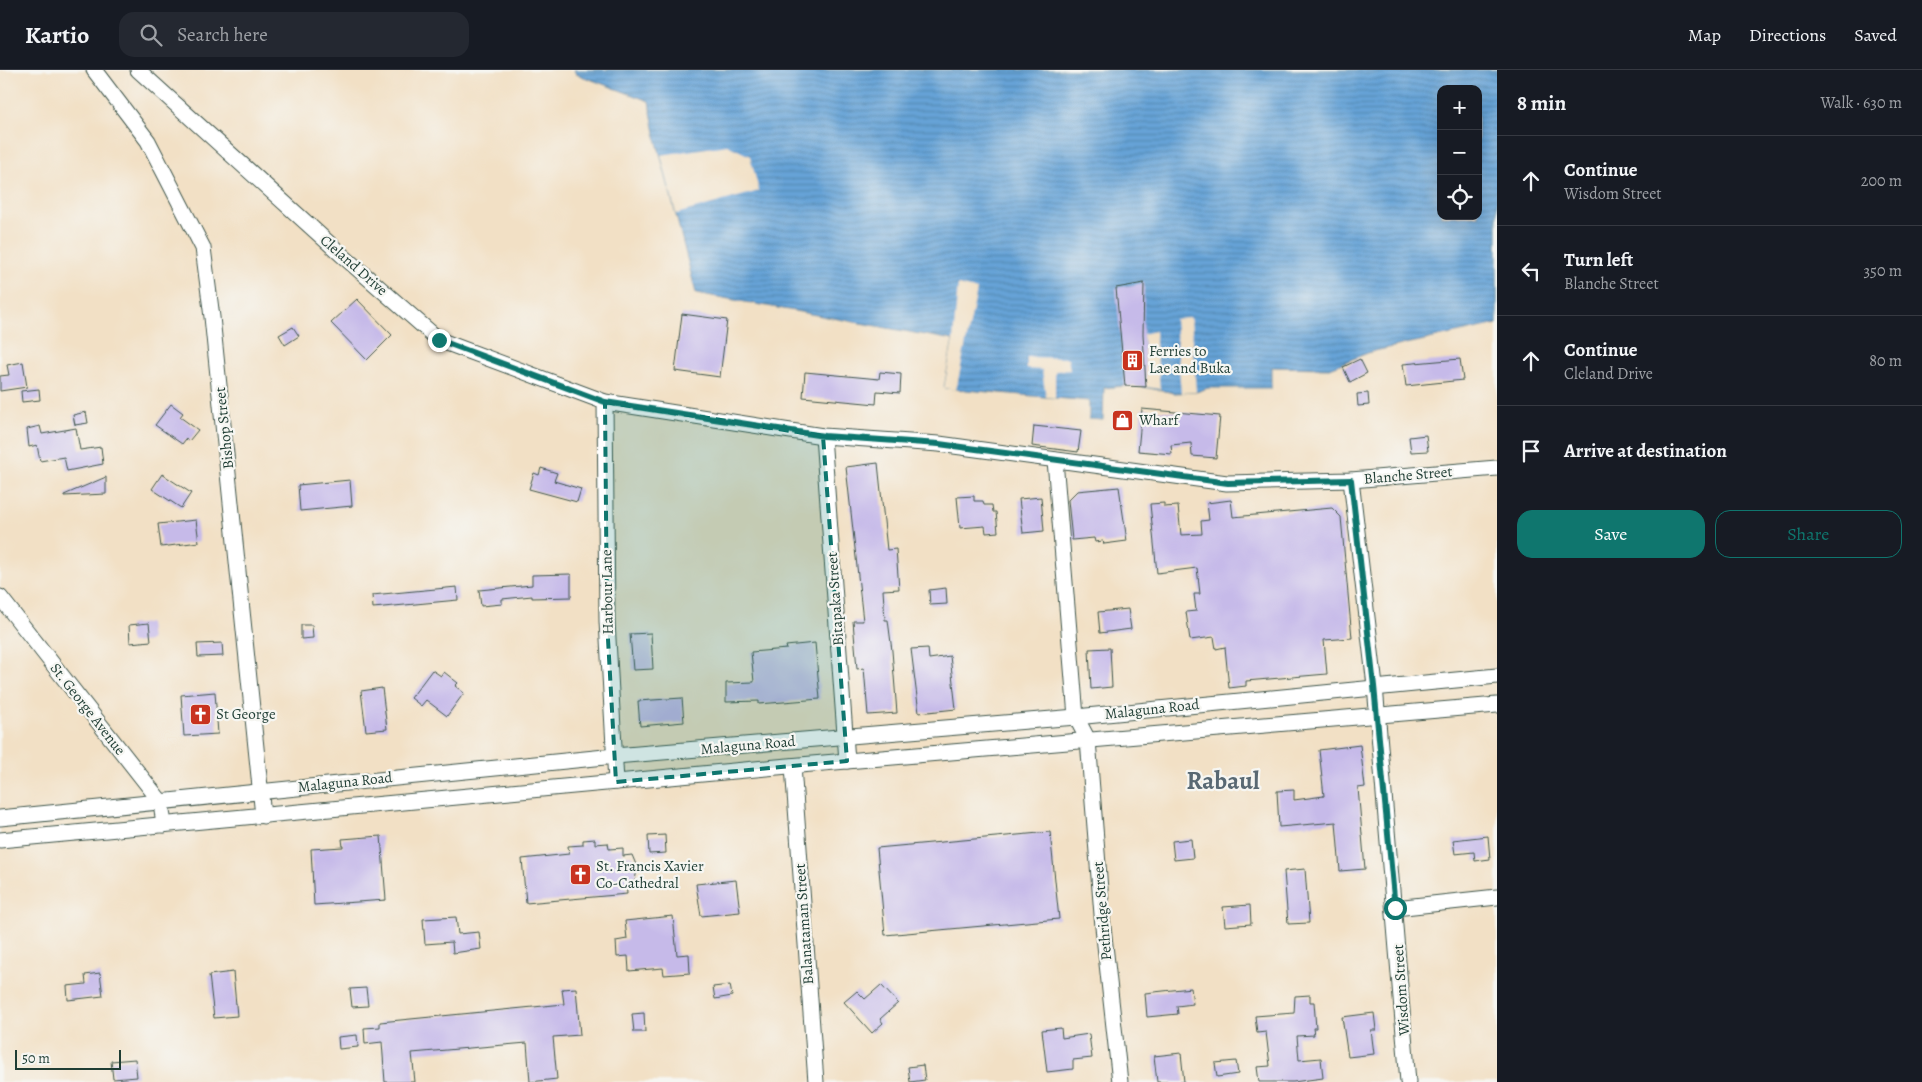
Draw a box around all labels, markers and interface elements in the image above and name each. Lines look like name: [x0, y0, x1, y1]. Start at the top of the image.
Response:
search box: [119, 12, 469, 57]
text: Kartio: [25, 19, 89, 51]
icon: search: [137, 21, 165, 49]
text: Search here: [177, 22, 268, 48]
text: Map: [1688, 23, 1721, 47]
text: Directions: [1749, 23, 1826, 47]
text: Saved: [1854, 23, 1897, 47]
map controls: [1437, 85, 1482, 220]
button: +: [1437, 85, 1482, 130]
text: 8 min: [1517, 89, 1566, 117]
text: Walk · 630 m: [1820, 92, 1902, 114]
button: −: [1437, 130, 1482, 175]
text: Continue: [1564, 157, 1638, 183]
icon: ahead: [1517, 167, 1545, 195]
text: 200 m: [1861, 170, 1902, 192]
button: locate: [1437, 175, 1482, 220]
text: Wisdom Street: [1564, 183, 1662, 205]
street label: Cleland Drive: [316, 230, 392, 300]
text: Turn left: [1564, 247, 1633, 273]
icon: left: [1517, 257, 1545, 285]
text: 350 m: [1863, 260, 1902, 282]
text: Blanche Street: [1564, 273, 1659, 295]
route end: [428, 329, 451, 352]
text: Continue: [1564, 337, 1638, 363]
place label: Ferries to Lae and Buka: [1149, 341, 1231, 378]
icon: ahead: [1517, 347, 1545, 375]
building icon: Ferries to Lae and Buka: [1121, 348, 1145, 372]
text: 80 m: [1869, 350, 1902, 372]
text: Cleland Drive: [1564, 363, 1653, 385]
street label: Bishop Street: [210, 386, 238, 470]
shop icon: Wharf: [1111, 408, 1135, 432]
place label: Wharf: [1138, 410, 1181, 430]
icon: arrive: [1517, 437, 1545, 465]
text: Arrive at destination: [1564, 438, 1727, 464]
street label: Blanche Street: [1363, 461, 1453, 489]
button: Save: [1517, 510, 1705, 558]
button: Share: [1715, 510, 1902, 558]
street label: Harbour Lane: [596, 549, 618, 635]
street label: Bitapaka Street: [822, 551, 848, 647]
street label: St. George Avenue: [46, 659, 130, 759]
street label: Malaguna Road: [1104, 694, 1201, 724]
church icon: St George: [188, 702, 212, 726]
place label: St George: [216, 704, 276, 724]
street label: Malaguna Road: [700, 731, 797, 759]
district label: Rabaul: [1187, 764, 1260, 798]
street label: Malaguna Road: [297, 767, 394, 797]
place label: St. Francis Xavier Co-Cathedral: [596, 856, 704, 893]
street label: Pethridge Street: [1088, 861, 1116, 961]
church icon: St. Francis Xavier Co-Cathedral: [568, 863, 592, 887]
street label: Balanataman Street: [790, 863, 818, 985]
route start: [1384, 897, 1407, 920]
street label: Wisdom Street: [1388, 944, 1414, 1037]
scale bar: [15, 1047, 121, 1070]
text: 50 m: [22, 1049, 50, 1068]

